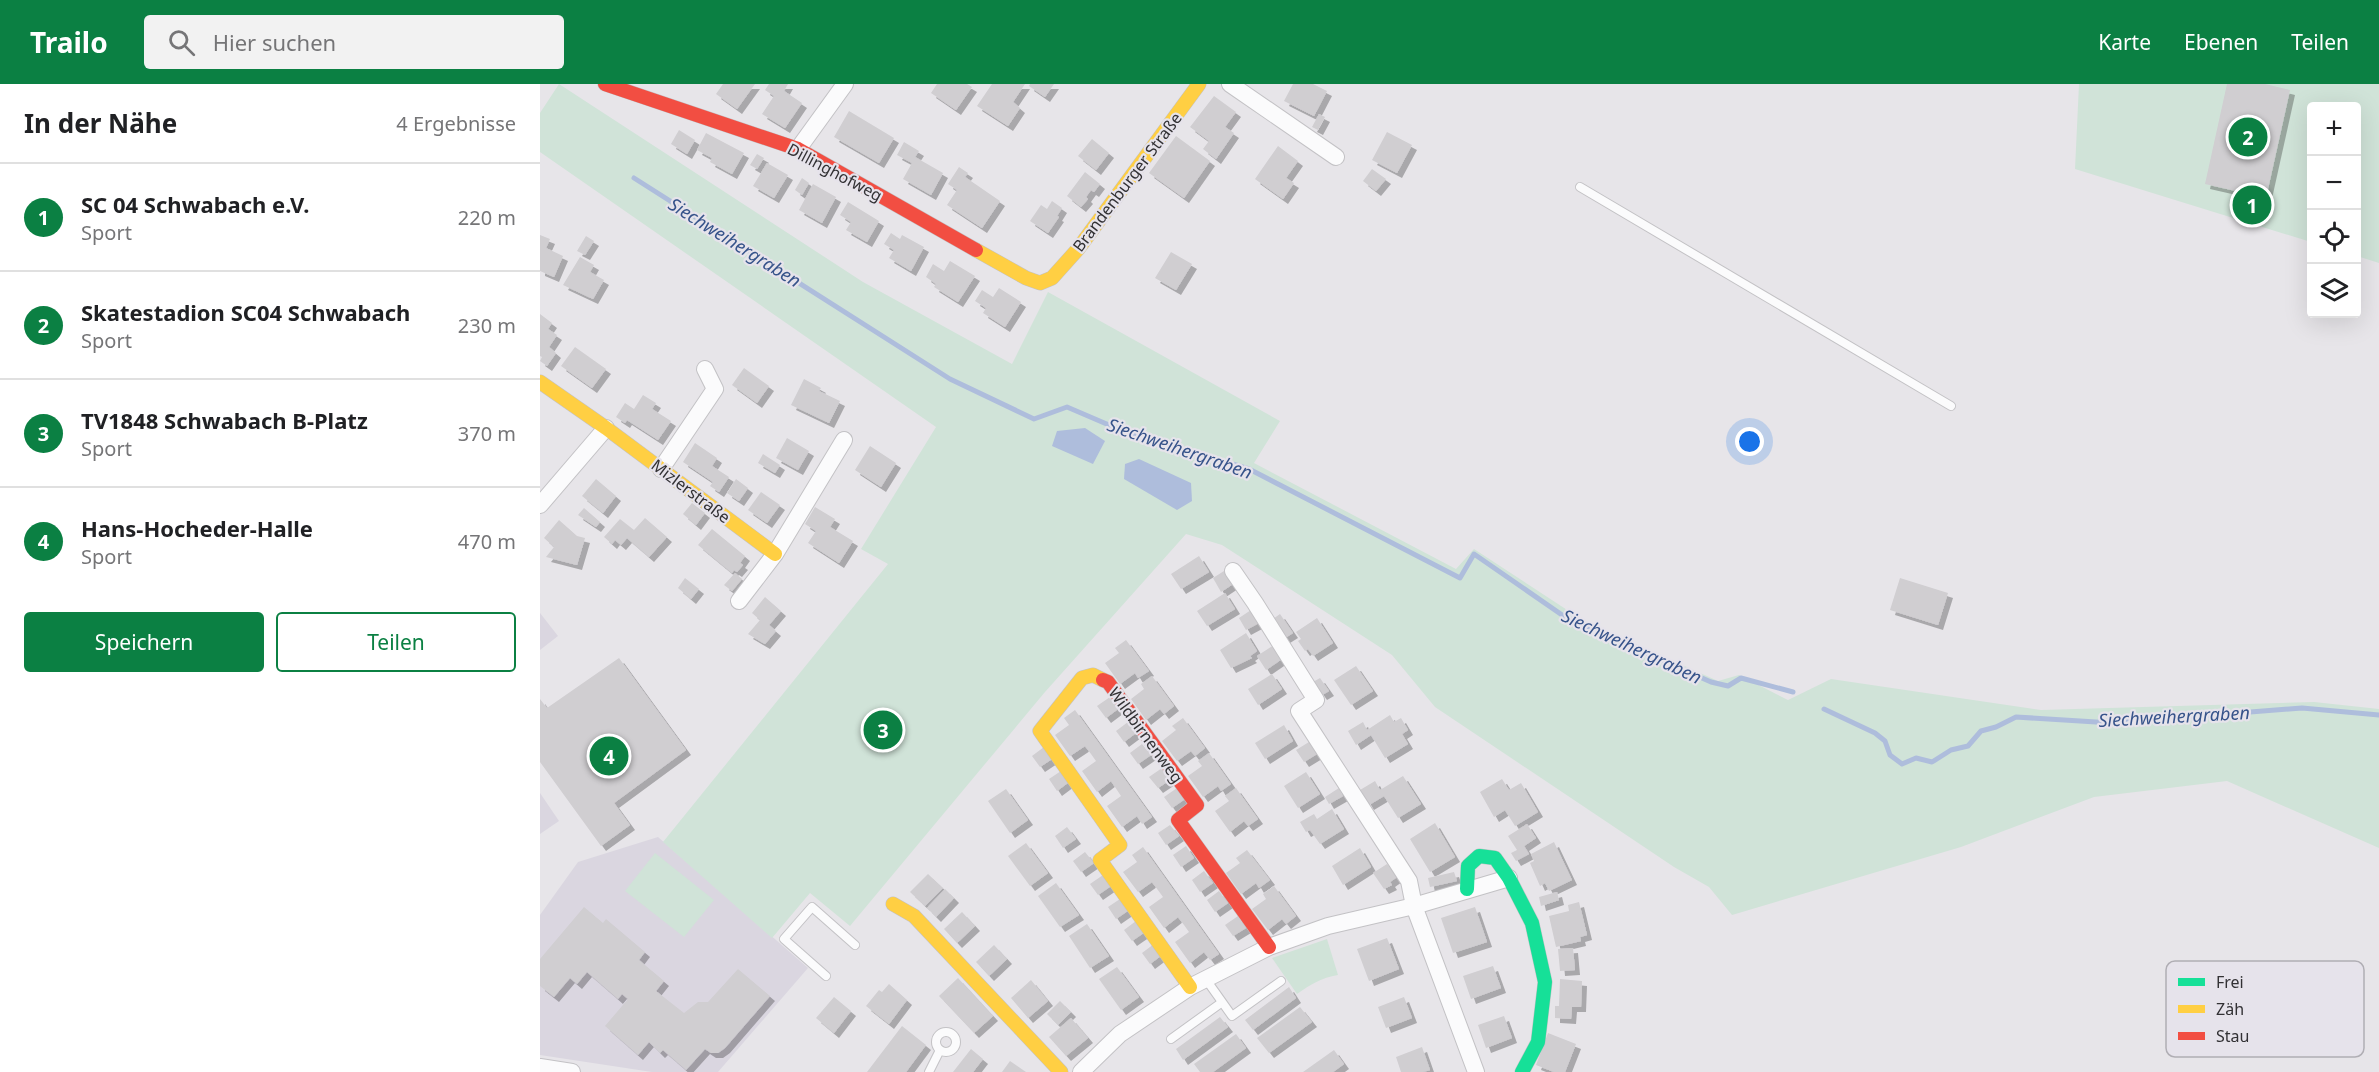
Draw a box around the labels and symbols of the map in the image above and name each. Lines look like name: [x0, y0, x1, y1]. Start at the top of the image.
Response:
street label: Brandenburger Straße: [1067, 108, 1187, 256]
pin: 2: [2228, 115, 2268, 160]
street label: Dillinghofweg: [784, 138, 886, 206]
pin: 1: [2232, 182, 2272, 228]
water label: Siechweihergraben: [664, 192, 806, 292]
water label: Siechweihergraben: [1104, 412, 1256, 484]
your location: [1735, 427, 1764, 456]
street label: Mizlerstraße: [647, 454, 735, 528]
water label: Siechweihergraben: [1558, 603, 1706, 689]
street label: Wildbirnenweg: [1104, 683, 1188, 787]
water label: Siechweihergraben: [2098, 700, 2250, 732]
pin: 3: [864, 708, 902, 752]
pin: 4: [590, 734, 628, 778]
legend: [2166, 961, 2364, 1057]
text: Frei: [2216, 971, 2244, 993]
text: Zäh: [2216, 998, 2244, 1020]
text: Stau: [2216, 1025, 2249, 1047]

